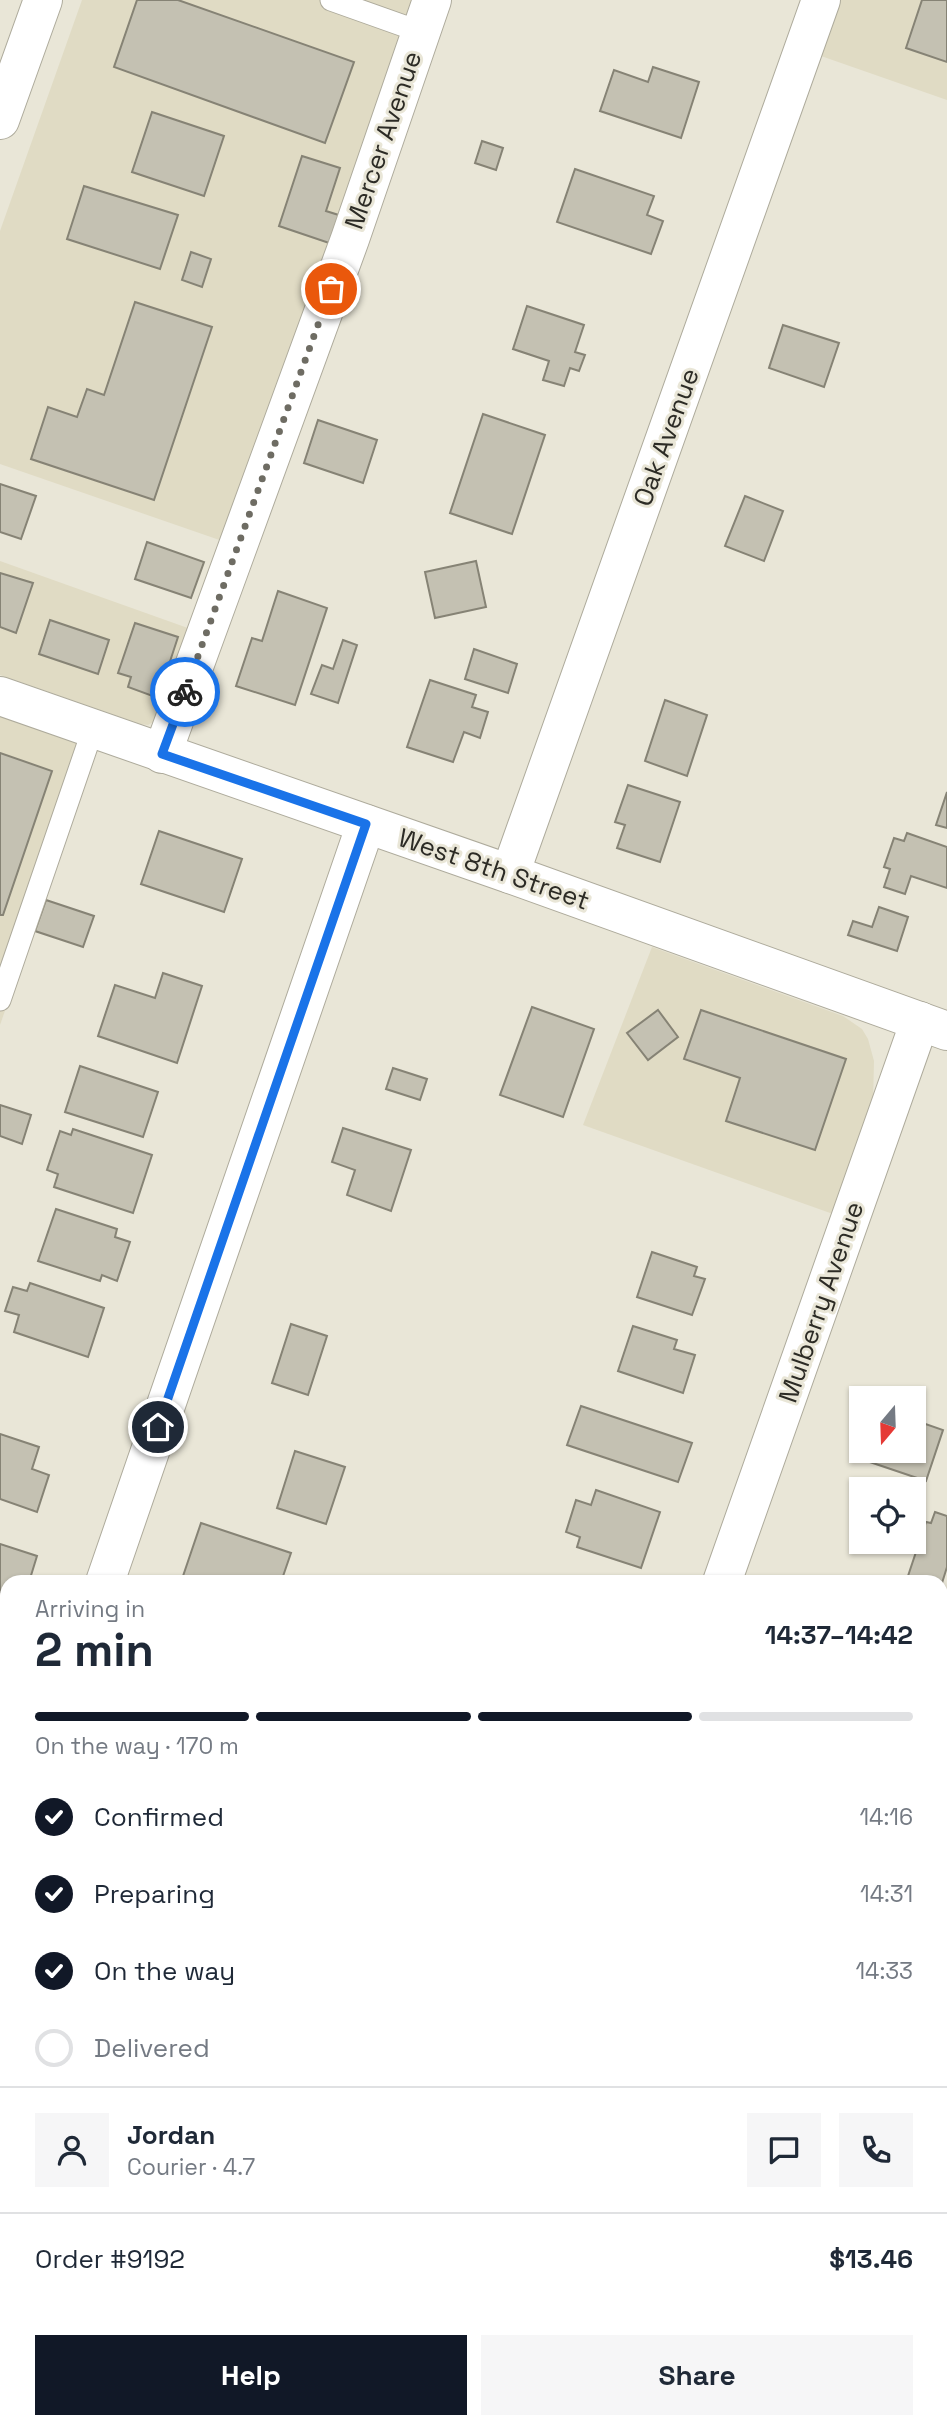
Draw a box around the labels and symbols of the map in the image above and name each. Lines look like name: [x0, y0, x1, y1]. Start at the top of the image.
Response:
street label: Mercer Avenue: [337, 46, 429, 234]
pin: [301, 259, 361, 319]
street label: Oak Avenue: [625, 363, 707, 511]
courier: [150, 657, 220, 727]
street label: West 8th Street: [394, 820, 594, 918]
street label: Mulberry Avenue: [771, 1197, 871, 1407]
north arrow: [849, 1386, 926, 1463]
pin: [128, 1397, 188, 1457]

